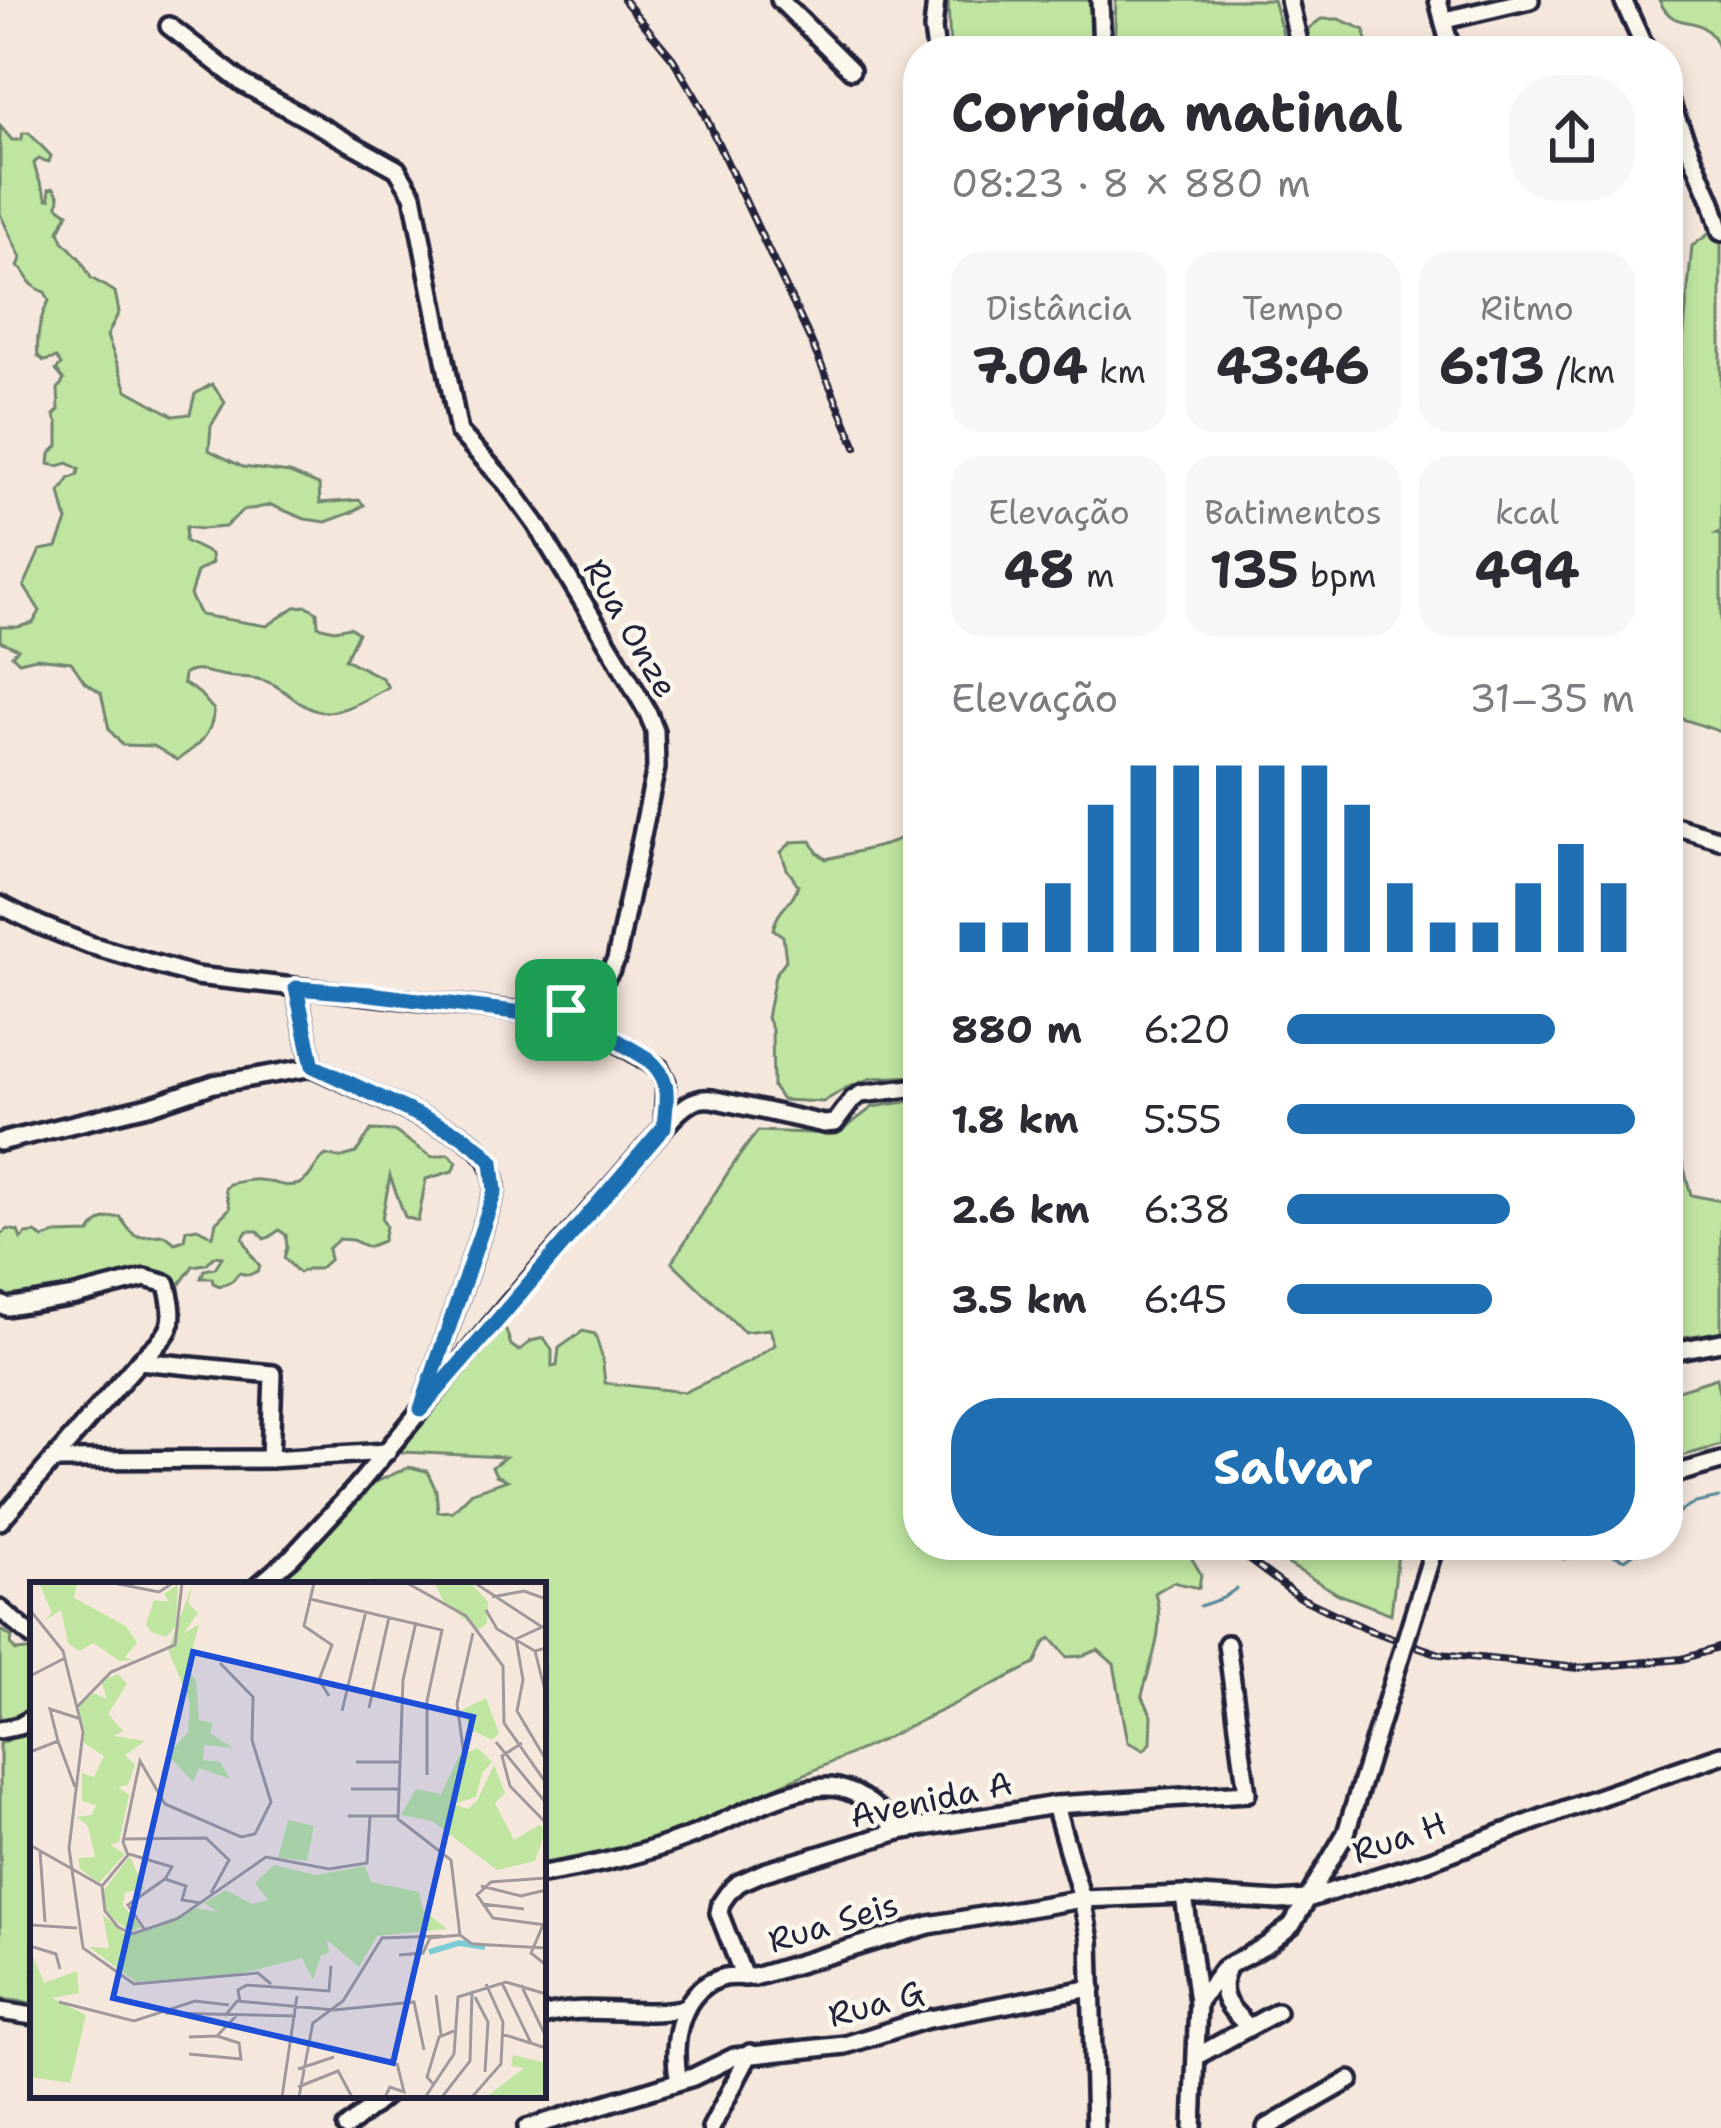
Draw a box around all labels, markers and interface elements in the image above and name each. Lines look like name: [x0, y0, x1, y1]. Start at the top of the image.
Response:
button: share: [1509, 75, 1635, 201]
text: Corrida matinal: [951, 76, 1403, 148]
text: 08:23 · 8 × 880 m: [951, 157, 1311, 209]
text: Distância: [986, 286, 1132, 331]
text: Tempo: [1242, 286, 1344, 331]
text: Ritmo: [1480, 286, 1574, 331]
text: 7.04: [972, 331, 1088, 399]
text: 43:46: [1216, 331, 1370, 399]
text: 6:13: [1439, 331, 1545, 399]
text: km: [1088, 349, 1146, 394]
text: /km: [1545, 349, 1615, 394]
text: Elevação: [988, 490, 1130, 535]
text: Batimentos: [1204, 490, 1382, 535]
text: kcal: [1495, 490, 1559, 535]
text: 48: [1004, 535, 1075, 603]
text: 135: [1209, 535, 1299, 603]
text: 494: [1474, 535, 1580, 603]
street label: Rua Onze: [573, 550, 688, 706]
text: m: [1075, 553, 1114, 598]
text: bpm: [1299, 553, 1377, 598]
text: Elevação: [951, 672, 1118, 724]
text: 31–35 m: [1469, 672, 1635, 724]
pin: [515, 959, 617, 1061]
icon: arrive: [533, 977, 599, 1043]
text: 880 m: [951, 1003, 1082, 1055]
text: 6:20: [1143, 1003, 1231, 1055]
text: 1.8 km: [951, 1093, 1079, 1145]
text: 5:55: [1143, 1093, 1222, 1145]
text: 2.6 km: [951, 1183, 1090, 1235]
text: 6:38: [1143, 1183, 1231, 1235]
text: 3.5 km: [951, 1273, 1087, 1325]
text: 6:45: [1143, 1273, 1227, 1325]
button: Salvar: [951, 1398, 1635, 1536]
inset map: [30, 1582, 546, 2098]
street label: Avenida A: [846, 1760, 1016, 1839]
street label: Rua H: [1346, 1800, 1452, 1874]
street label: Rua Seis: [763, 1881, 904, 1964]
street label: Rua G: [823, 1969, 929, 2038]

